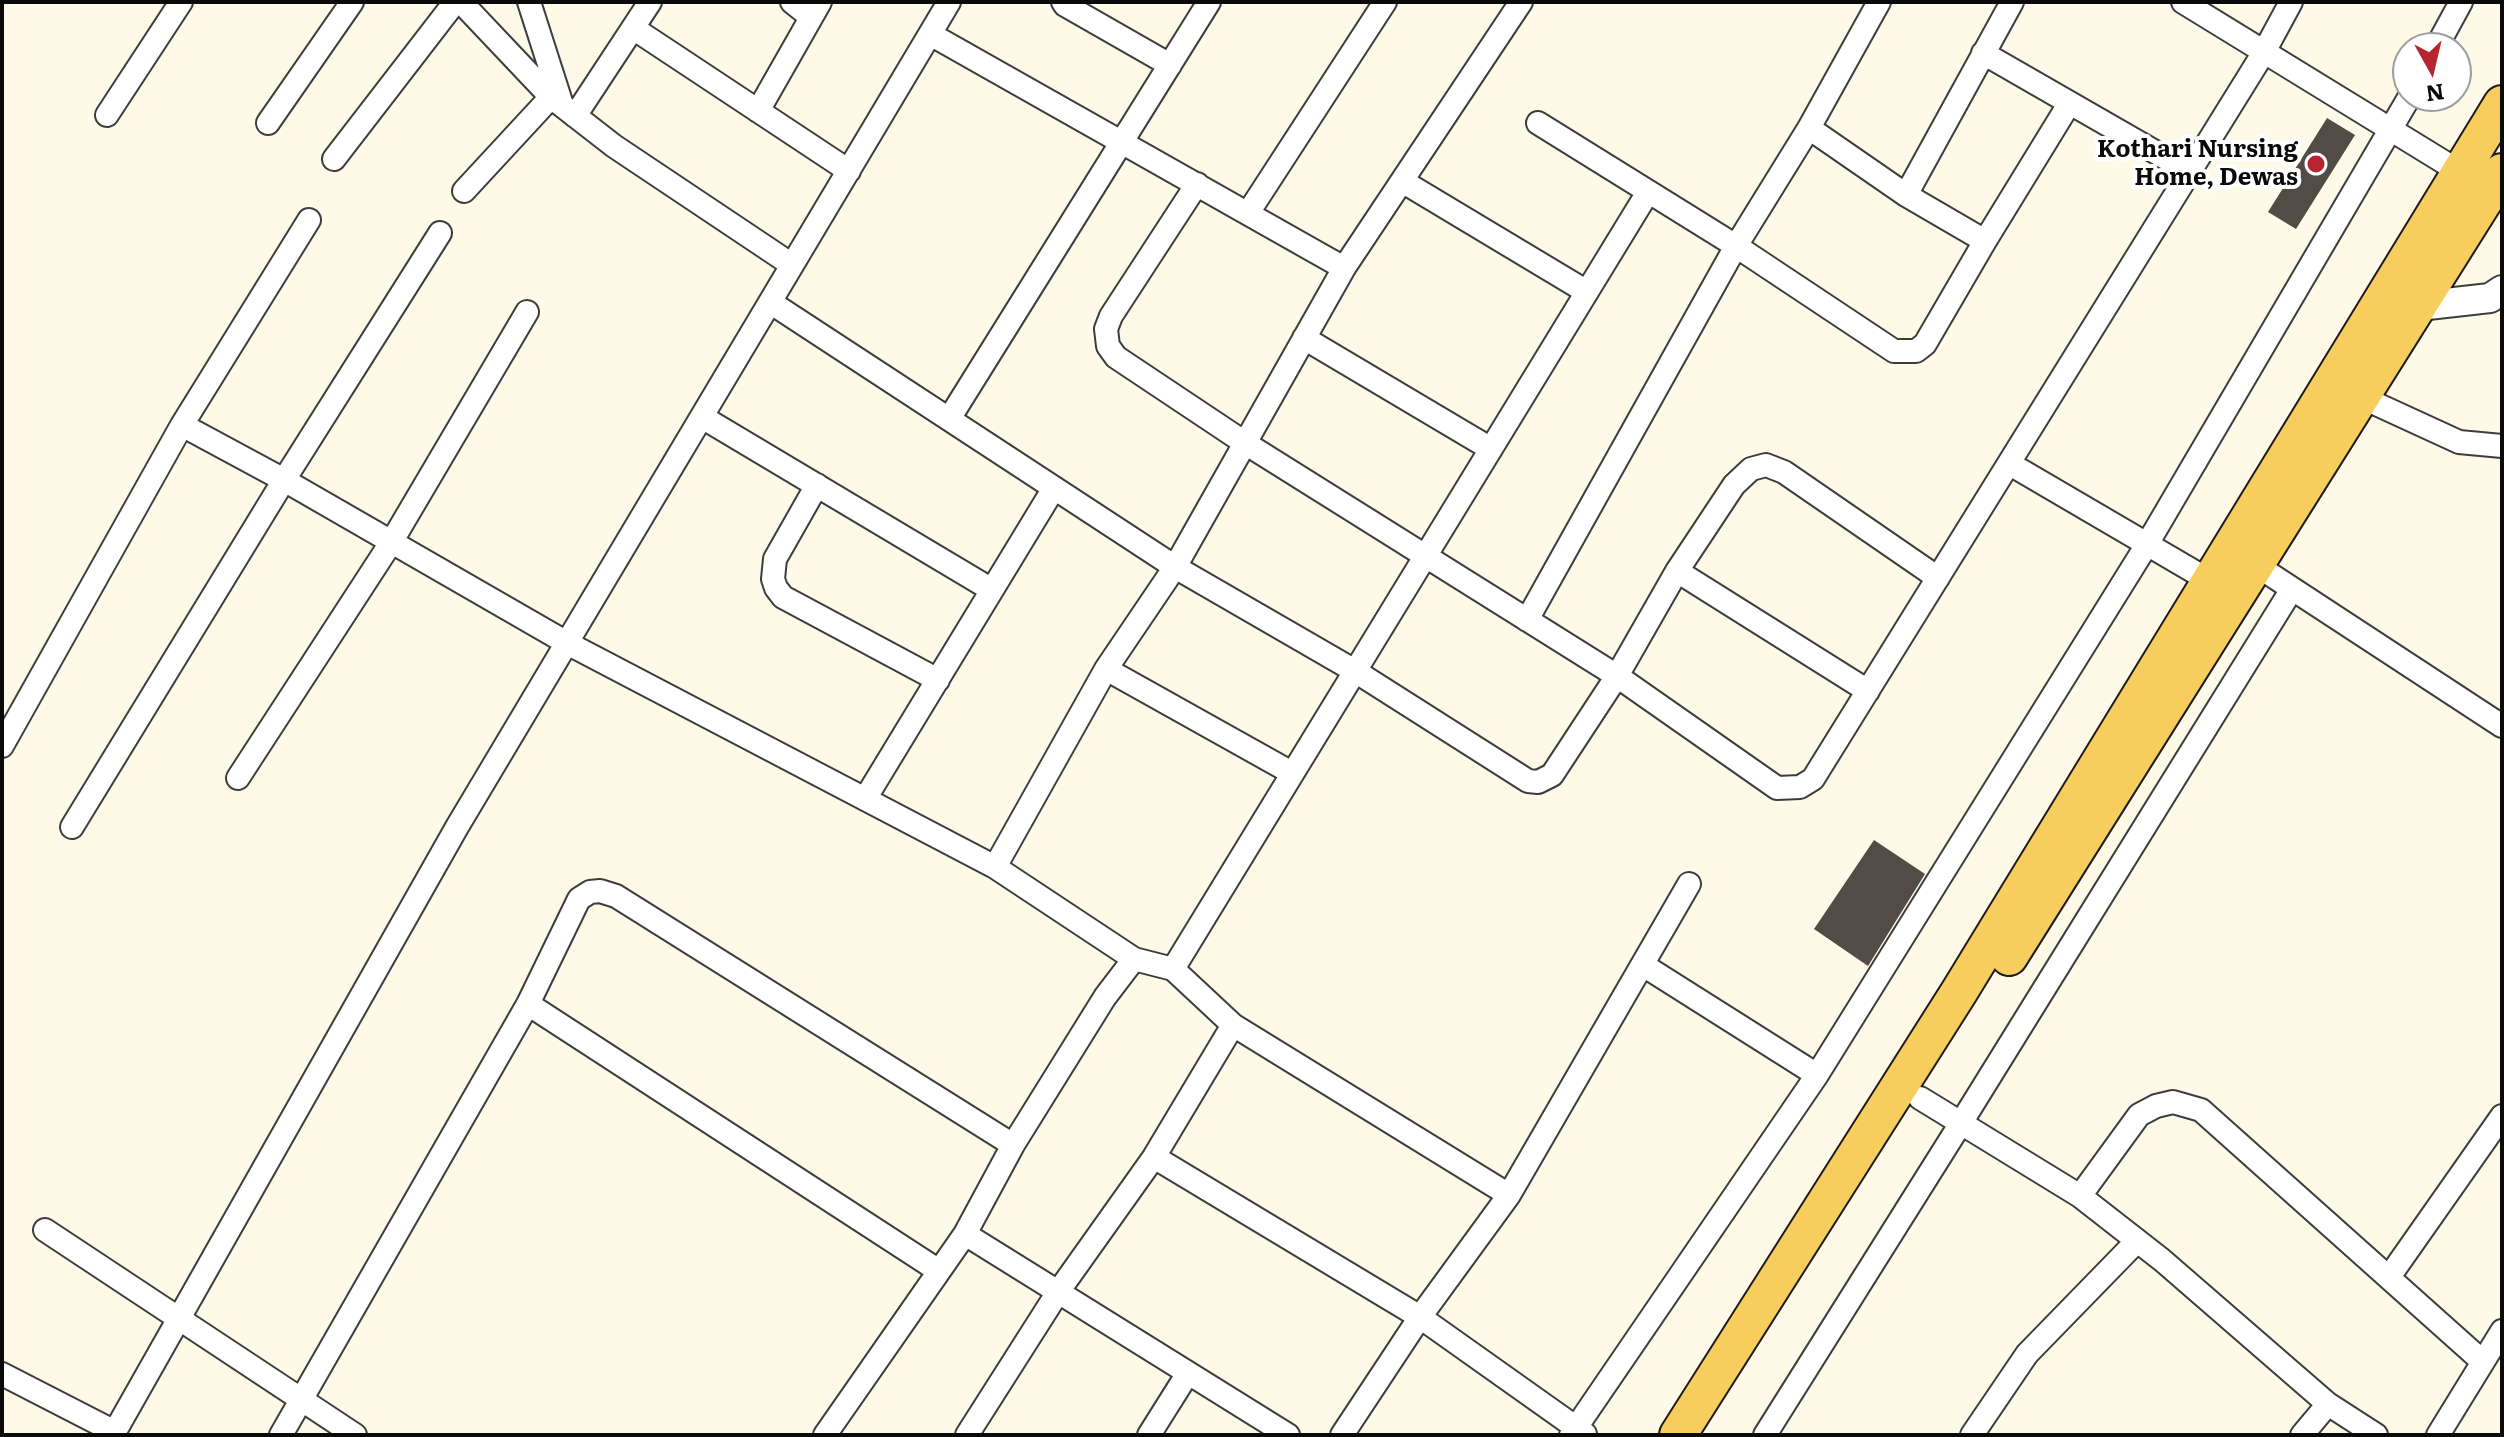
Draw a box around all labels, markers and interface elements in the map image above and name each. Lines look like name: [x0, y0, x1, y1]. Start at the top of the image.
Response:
north arrow: [2392, 32, 2472, 112]
text: N: [2424, 77, 2447, 112]
place label: Kothari Nursing Home, Dewas: [2097, 136, 2298, 192]
marker: Kothari Nursing Home, Dewas: [2305, 153, 2327, 175]

